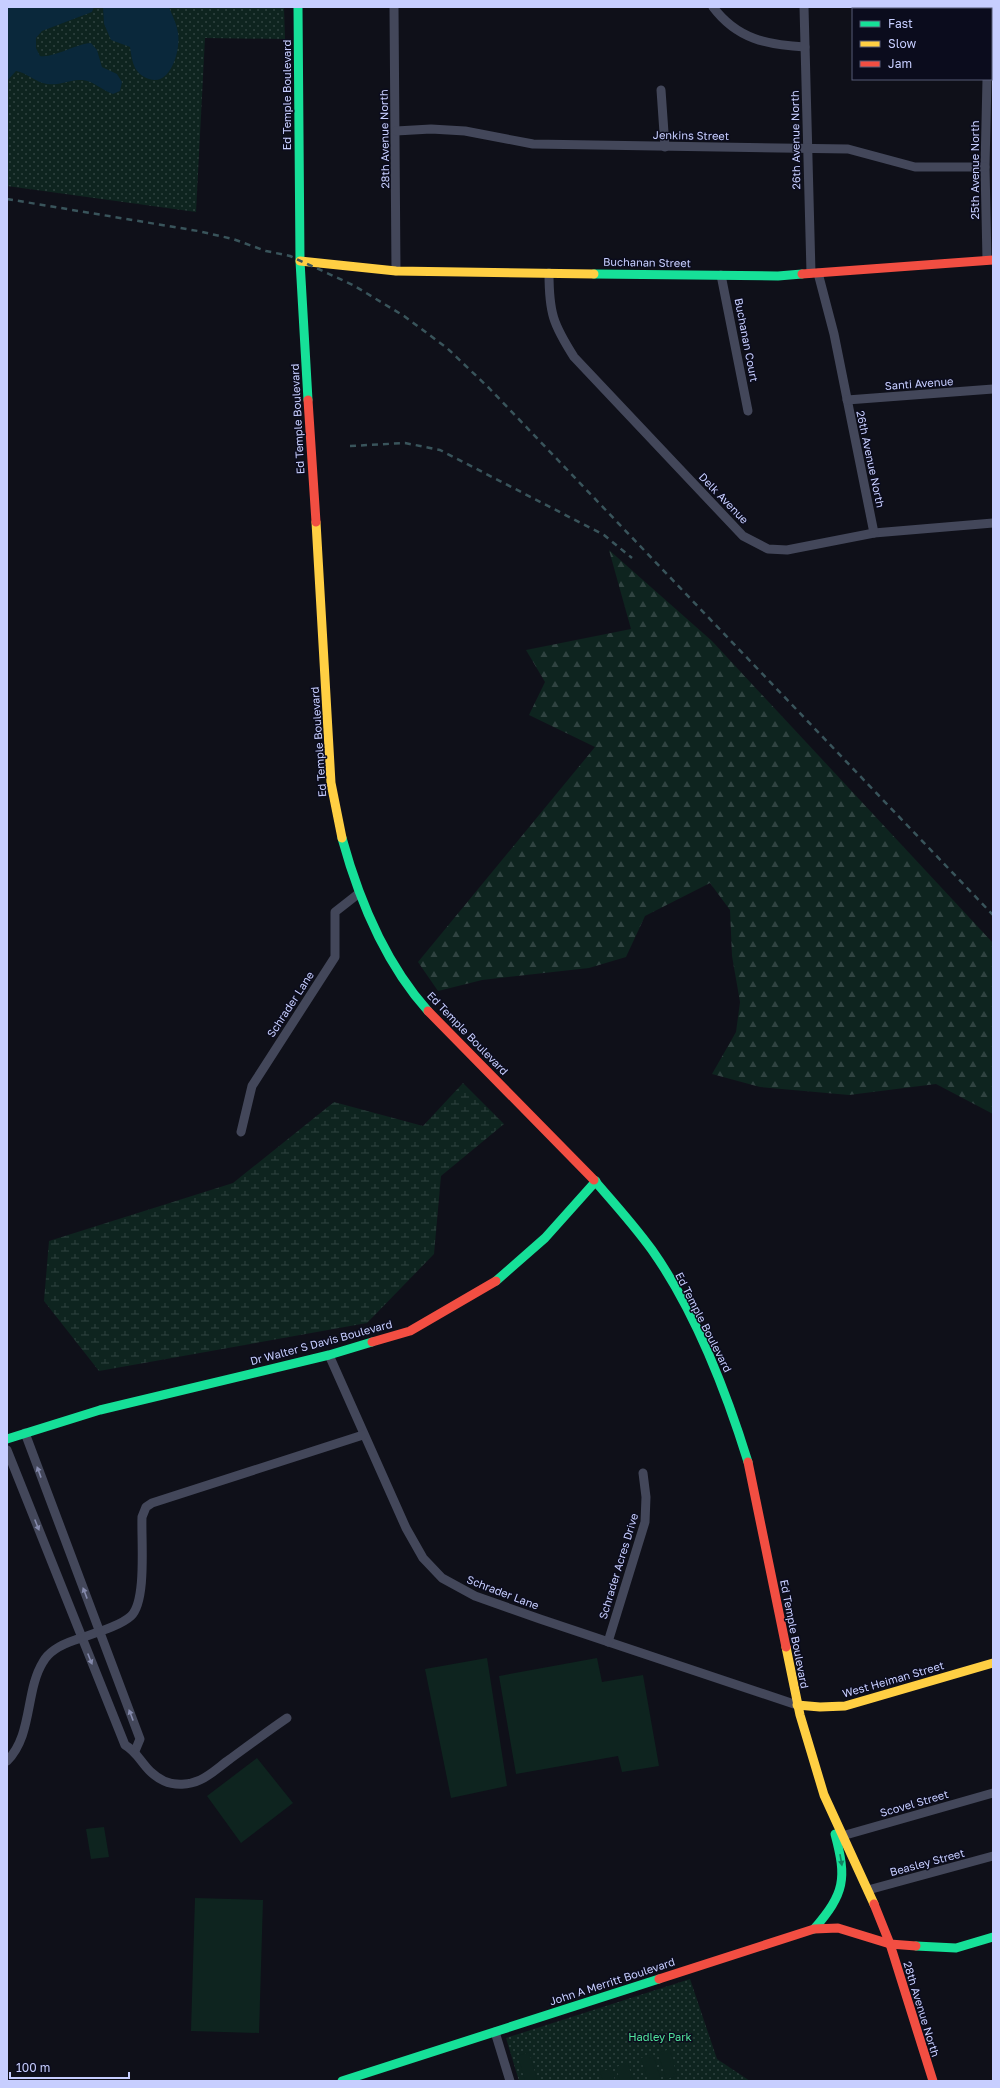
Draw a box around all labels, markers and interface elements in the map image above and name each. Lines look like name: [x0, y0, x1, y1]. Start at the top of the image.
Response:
legend: [852, 8, 992, 80]
text: Fast: [888, 16, 913, 31]
text: Slow: [888, 36, 916, 51]
street label: Ed Temple Boulevard: [280, 40, 293, 150]
text: Jam: [888, 56, 912, 71]
street label: 28th Avenue North: [377, 89, 391, 189]
street label: 26th Avenue North: [788, 90, 802, 190]
street label: 25th Avenue North: [968, 121, 981, 219]
street label: Jenkins Street: [653, 128, 729, 142]
street label: Buchanan Street: [603, 255, 691, 269]
street label: Buchanan Court: [732, 297, 762, 383]
street label: Ed Temple Boulevard: [288, 363, 306, 475]
street label: Santi Avenue: [884, 374, 954, 392]
street label: 26th Avenue North: [854, 409, 888, 509]
street label: Delk Avenue: [697, 470, 751, 526]
street label: Ed Temple Boulevard: [308, 686, 328, 798]
street label: Schrader Lane: [264, 969, 316, 1039]
street label: Ed Temple Boulevard: [425, 989, 511, 1077]
street label: Ed Temple Boulevard: [673, 1270, 735, 1374]
street label: Dr Walter S Davis Boulevard: [249, 1317, 393, 1367]
one-way arrow: [36, 1465, 42, 1477]
street label: Schrader Acres Drive: [596, 1511, 640, 1621]
one-way arrow: [34, 1519, 40, 1530]
street label: Schrader Lane: [465, 1572, 541, 1612]
street label: Ed Temple Boulevard: [778, 1578, 812, 1690]
one-way arrow: [81, 1587, 87, 1599]
one-way arrow: [87, 1653, 93, 1664]
street label: West Heiman Street: [841, 1658, 945, 1700]
one-way arrow: [128, 1708, 134, 1720]
street label: Scovel Street: [878, 1787, 950, 1819]
street label: Beasley Street: [888, 1846, 966, 1878]
one-way arrow: [838, 1854, 844, 1866]
street label: John A Merritt Boulevard: [548, 1955, 676, 2007]
street label: 28th Avenue North: [901, 1960, 943, 2058]
park label: Hadley Park: [628, 2030, 692, 2043]
scale bar: [10, 2054, 129, 2080]
text: 100 m: [16, 2060, 50, 2075]

